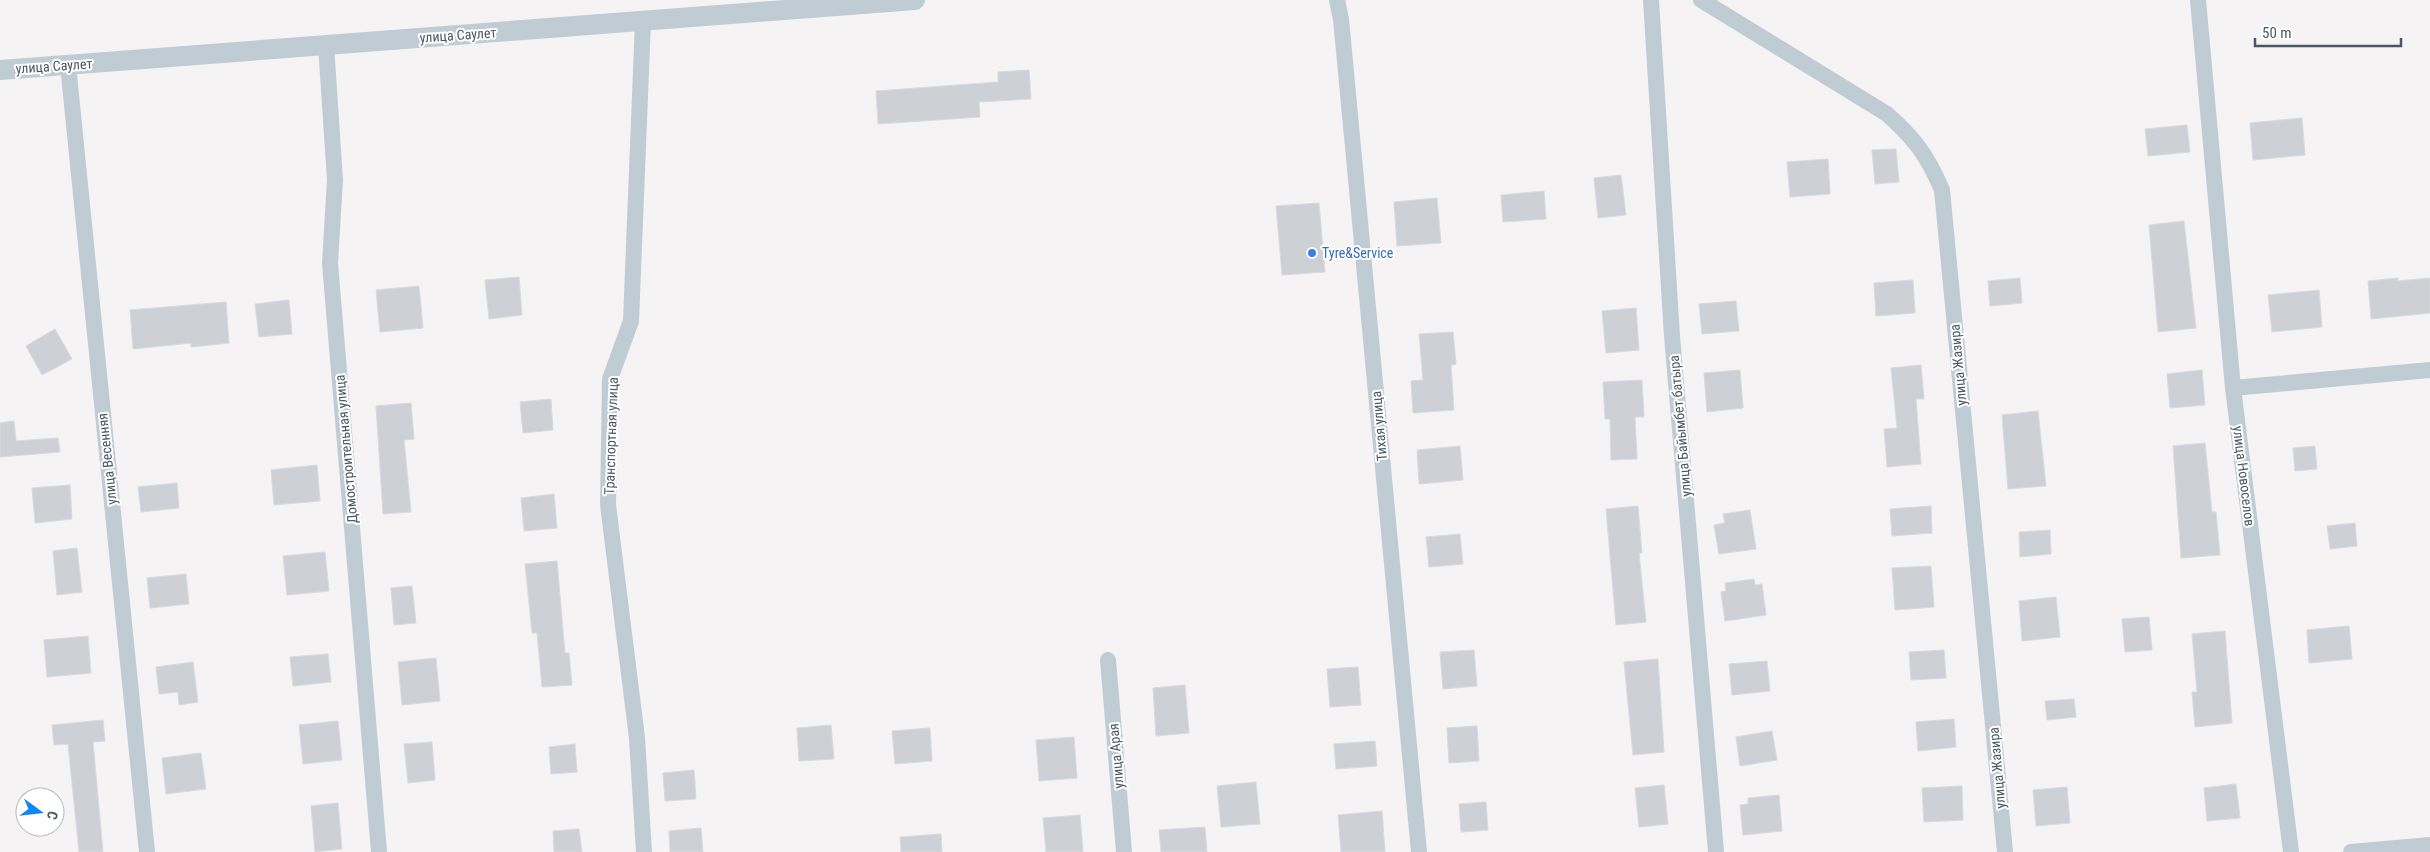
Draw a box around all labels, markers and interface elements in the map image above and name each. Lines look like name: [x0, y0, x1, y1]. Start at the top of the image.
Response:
scale bar: [2255, 15, 2401, 47]
street label: улица Саулет: [419, 24, 497, 46]
text: 50 m: [2262, 24, 2292, 42]
street label: улица Саулет: [15, 55, 93, 77]
place label: Tyre&Service: [1322, 245, 1394, 261]
marker: Tyre&Service: [1306, 247, 1318, 259]
street label: улица Жазира: [1946, 324, 1970, 406]
street label: улица Байымбет батыра: [1666, 355, 1694, 497]
street label: Домостроительная улица: [332, 374, 360, 524]
street label: Транспортная улица: [601, 377, 621, 495]
street label: Тихая улица: [1368, 390, 1390, 462]
street label: улица Весенняя: [94, 412, 120, 506]
street label: улица Новоселов: [2230, 425, 2258, 527]
street label: улица Арая: [1105, 723, 1127, 789]
street label: улица Жазира: [1985, 727, 2009, 809]
north arrow: [15, 787, 65, 837]
text: С: [44, 809, 61, 821]

